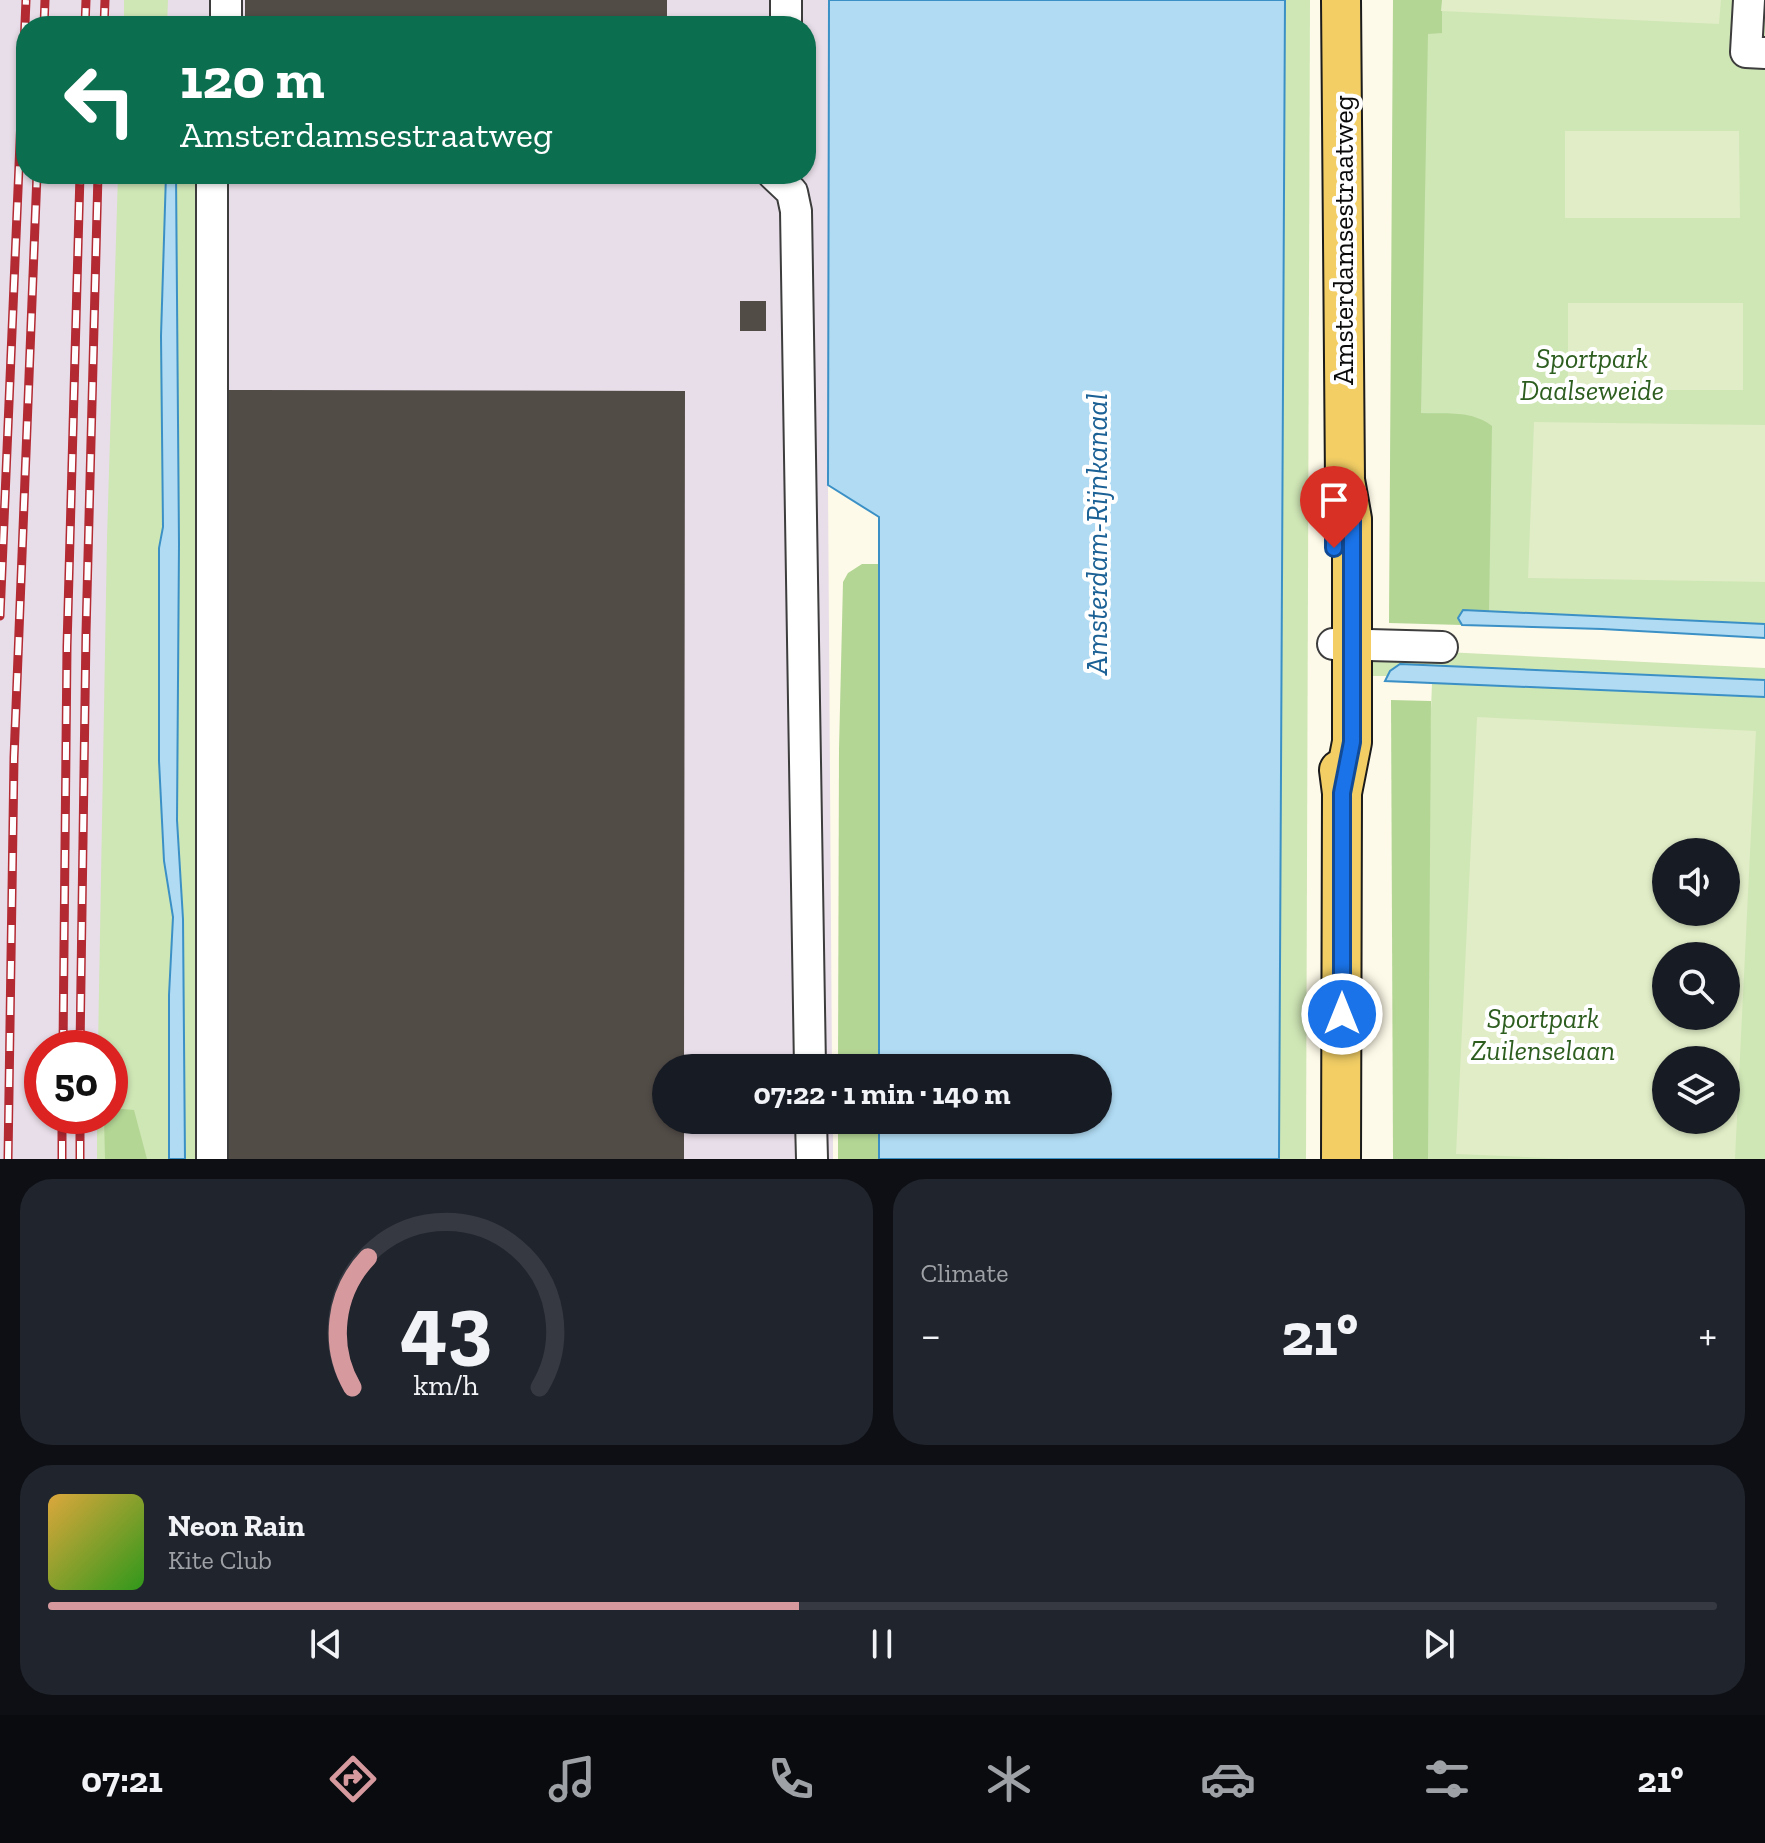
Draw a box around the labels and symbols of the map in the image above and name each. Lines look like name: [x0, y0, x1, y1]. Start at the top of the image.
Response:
street label: Amsterdamsestraatweg: [1327, 95, 1360, 385]
park label: Sportpark Daalseweide: [1520, 342, 1664, 407]
water label: Amsterdam-Rijnkanaal: [1079, 393, 1115, 676]
pin: [1300, 466, 1368, 548]
position arrow: [1300, 972, 1384, 1056]
park label: Sportpark Zuilenselaan: [1471, 1002, 1615, 1067]
speed limit sign: 50: [24, 1030, 128, 1134]

